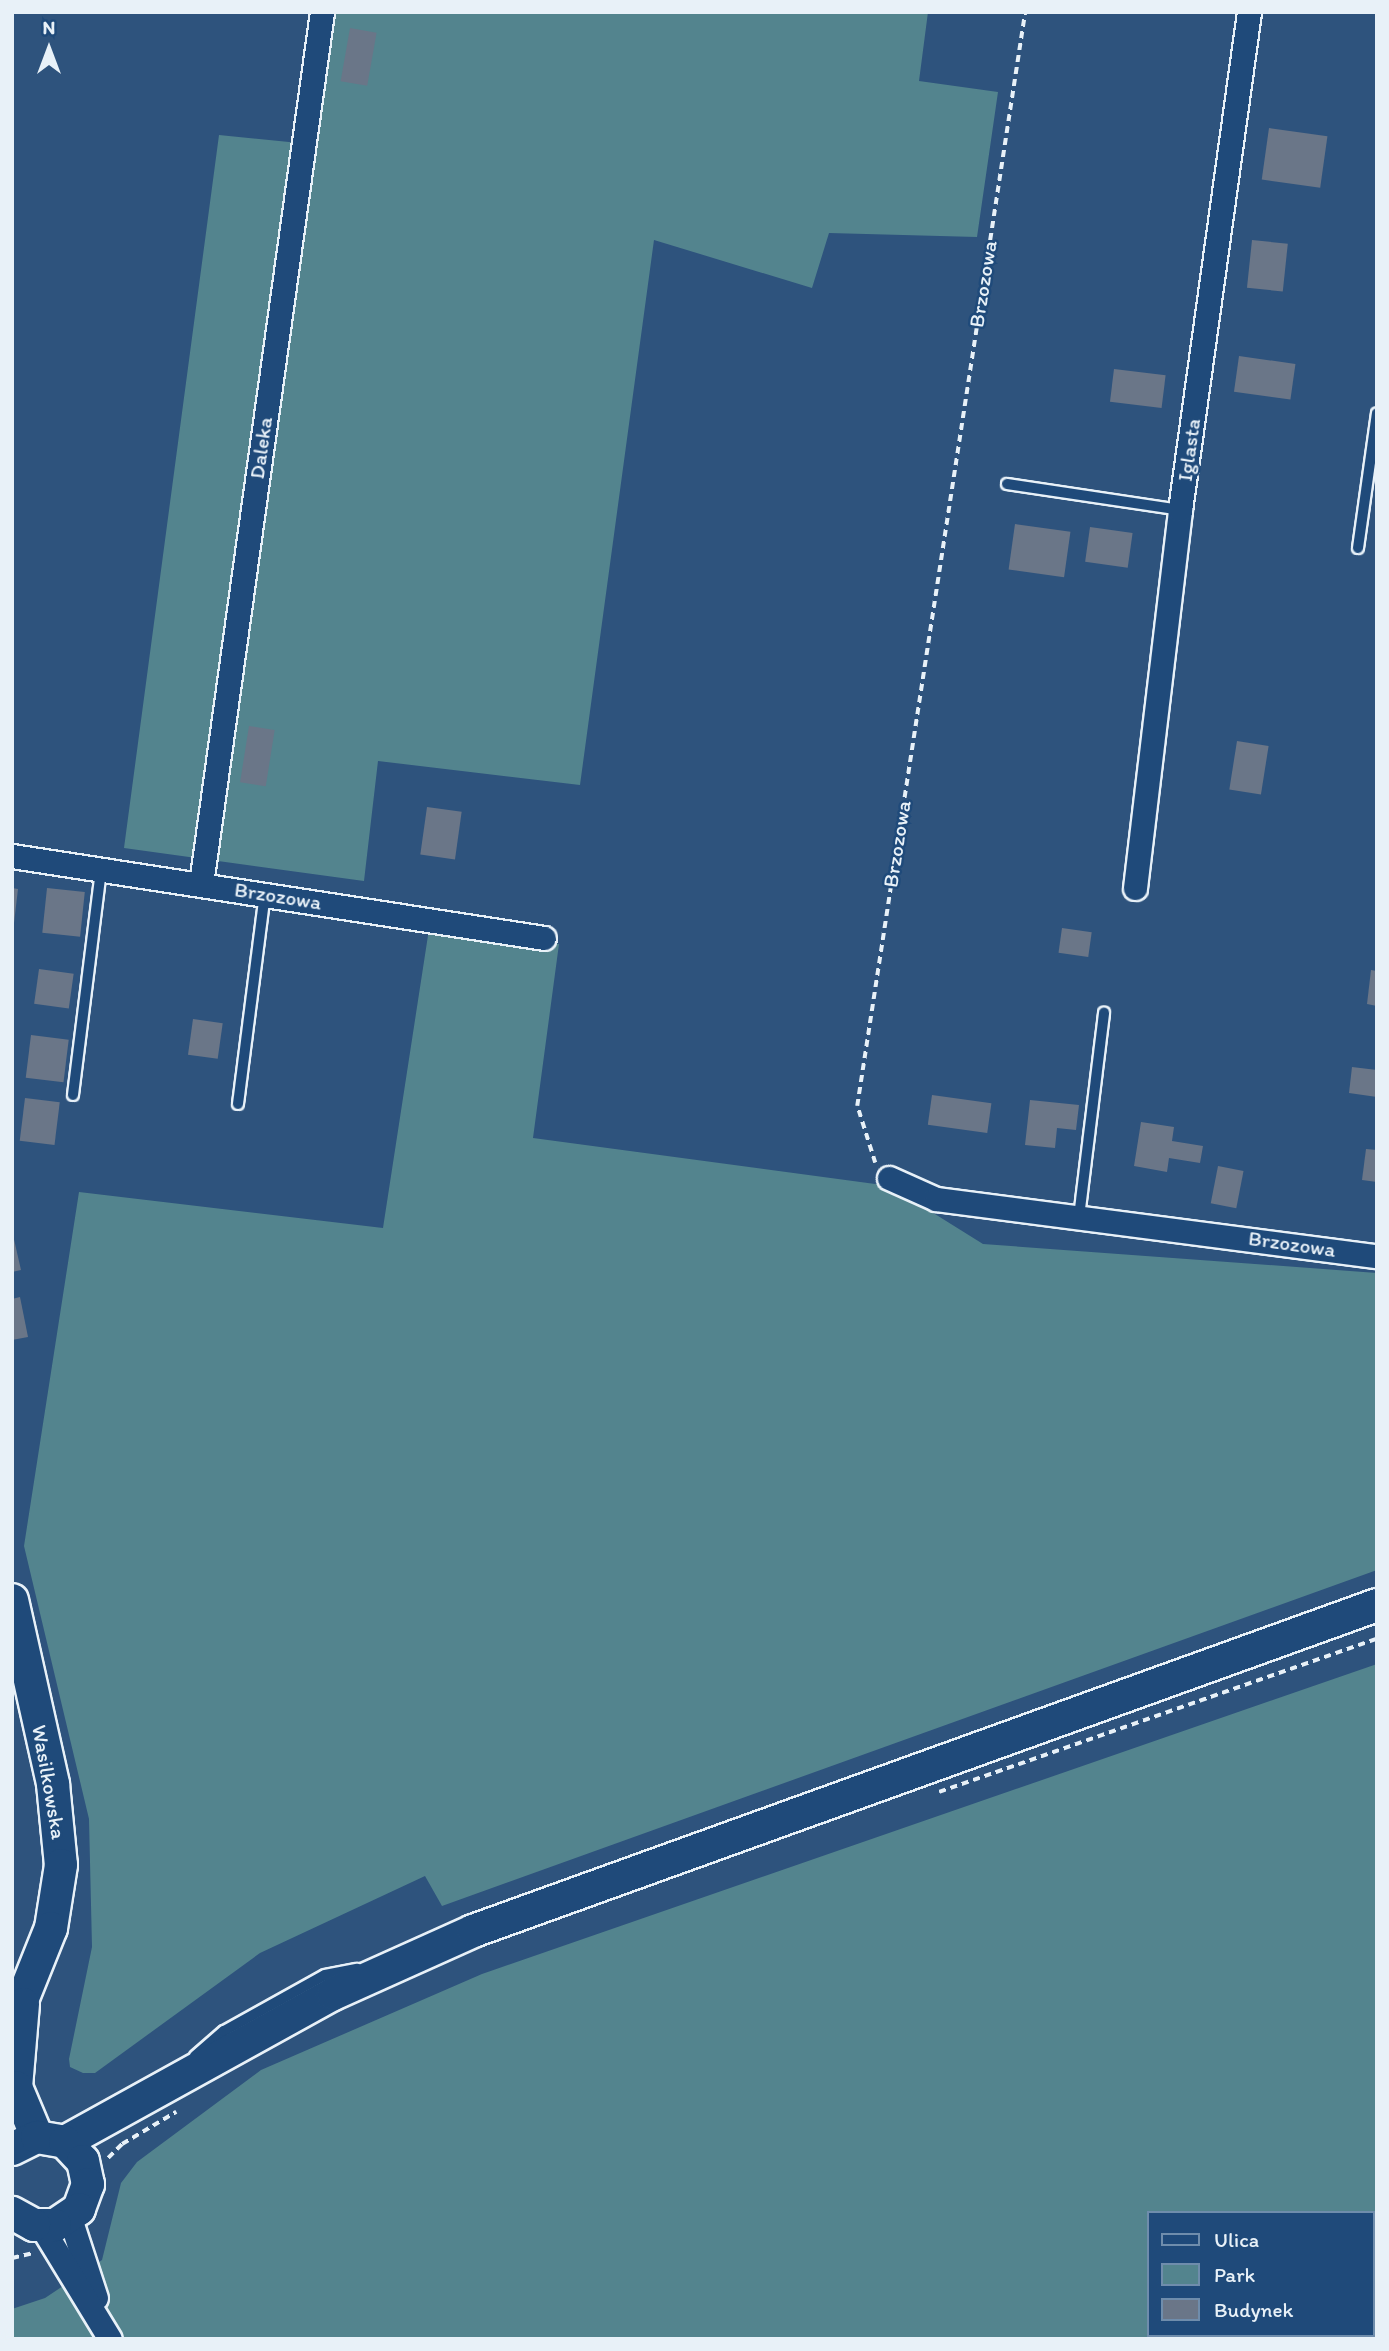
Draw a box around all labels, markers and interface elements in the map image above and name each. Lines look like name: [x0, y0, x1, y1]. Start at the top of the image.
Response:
north arrow: [14, 14, 84, 84]
text: N: [43, 16, 55, 39]
street label: Brzozowa: [964, 239, 1002, 329]
street label: Daleka: [244, 415, 278, 481]
street label: Iglasta: [1172, 417, 1206, 483]
street label: Brzozowa: [878, 799, 916, 889]
street label: Brzozowa: [233, 877, 323, 915]
street label: Brzozowa: [1247, 1225, 1337, 1263]
street label: Wasilkowska: [27, 1723, 71, 1841]
legend: [1148, 2211, 1375, 2337]
text: Ulica: [1214, 2227, 1259, 2252]
text: Park: [1214, 2262, 1255, 2287]
text: Budynek: [1214, 2297, 1293, 2322]

